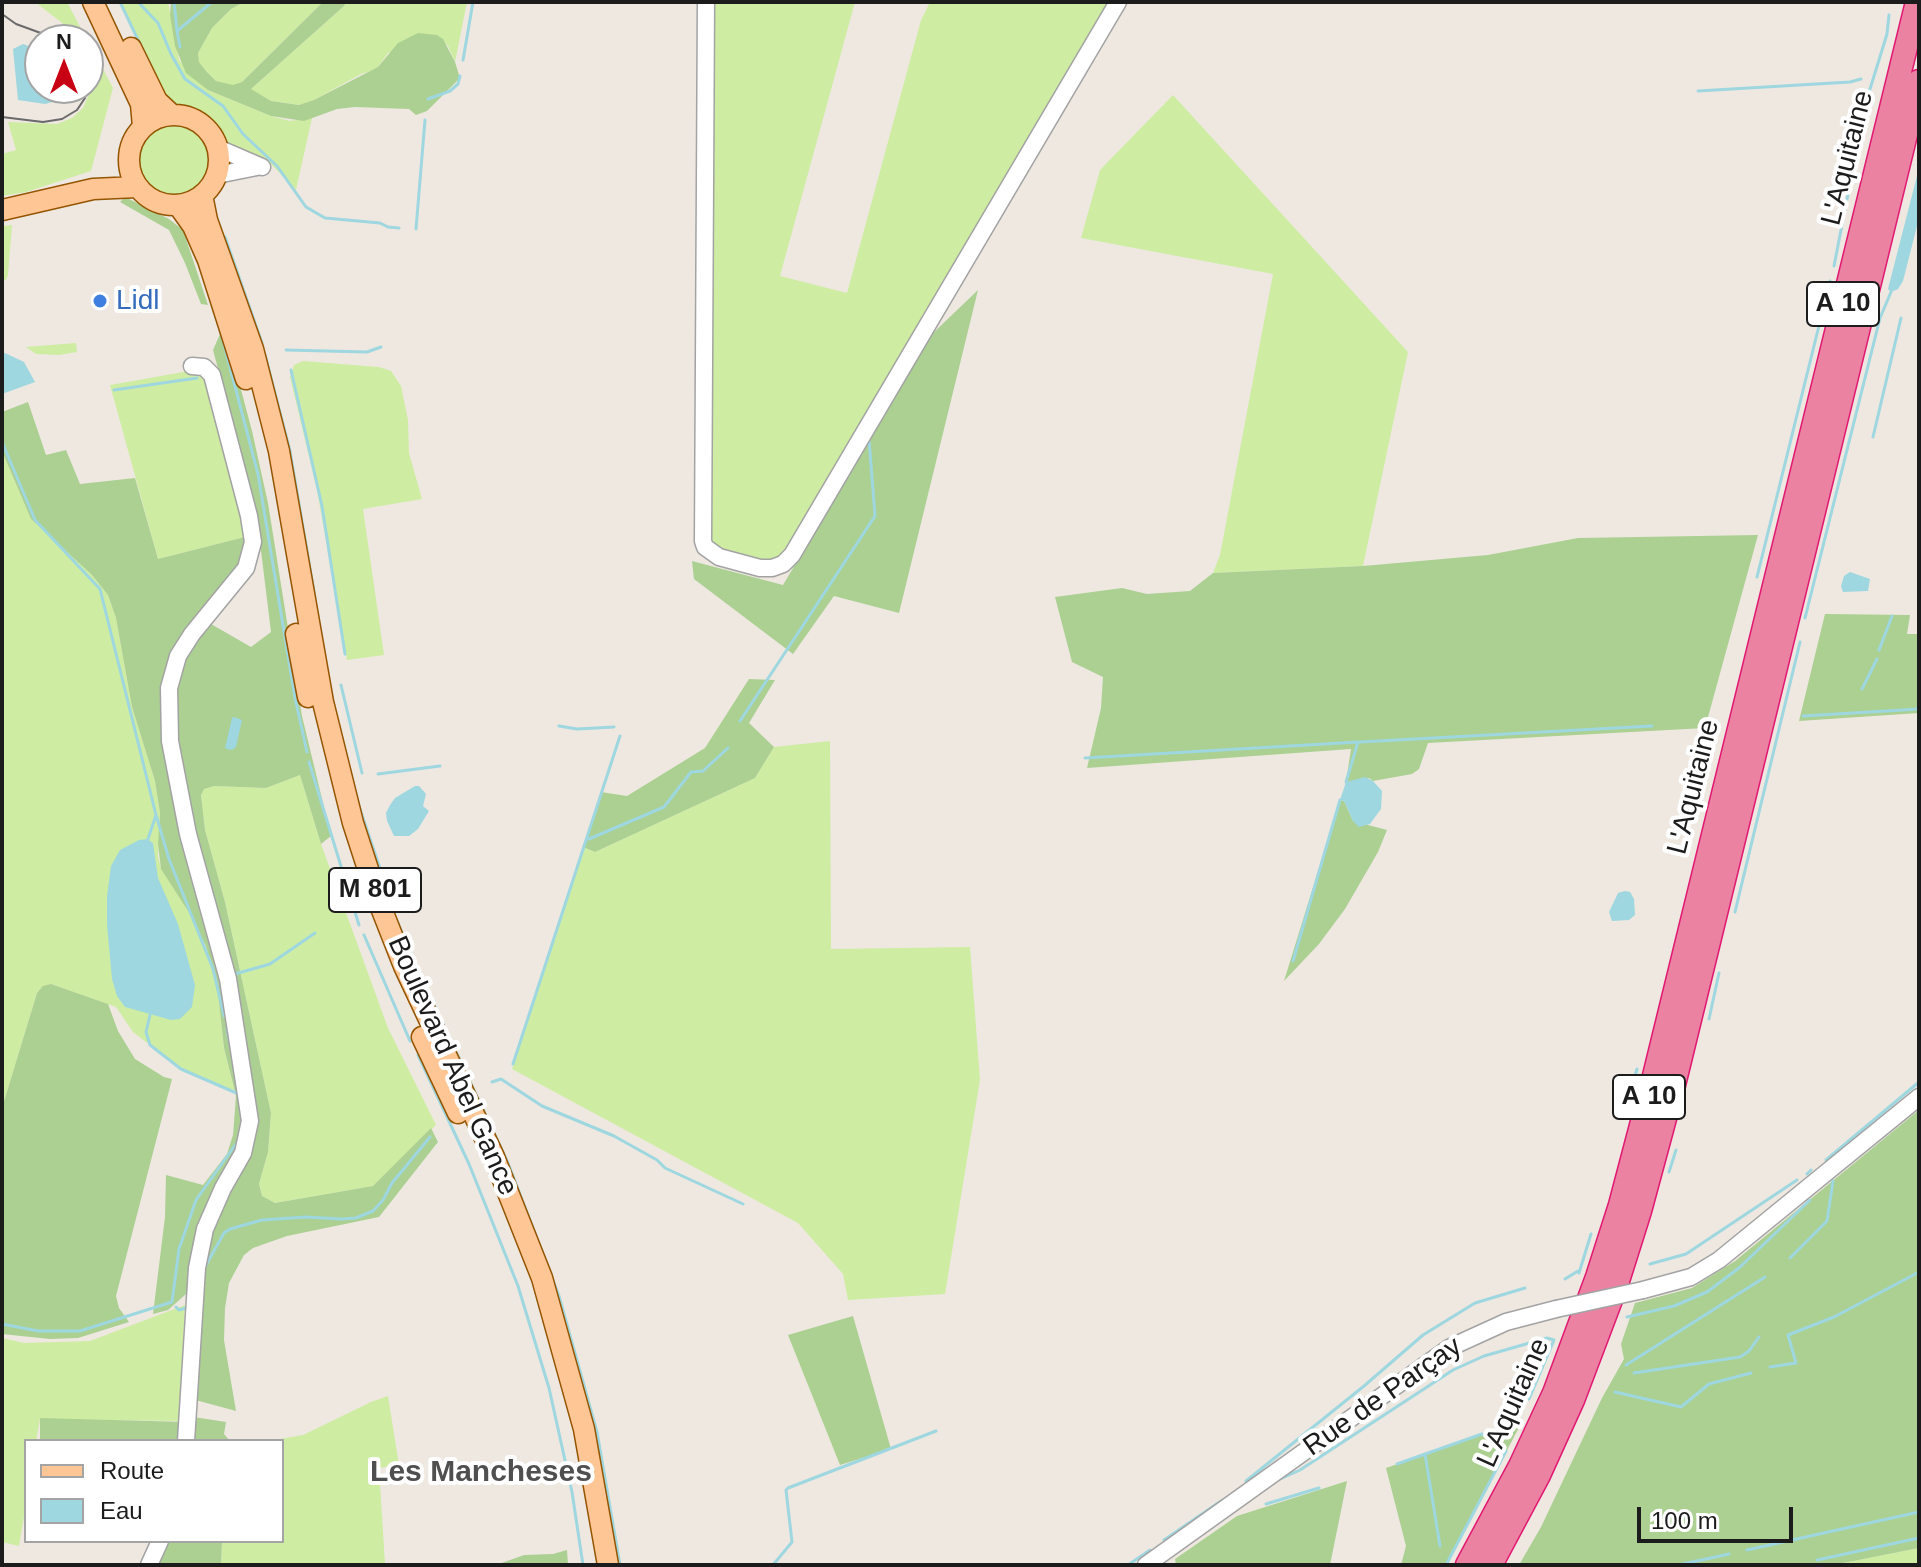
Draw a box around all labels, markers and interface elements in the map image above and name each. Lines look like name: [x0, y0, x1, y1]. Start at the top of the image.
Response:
north arrow: [24, 24, 104, 104]
text: N: [56, 29, 72, 54]
street label: L'Aquitaine: [1815, 87, 1881, 229]
road number: A 10: [1807, 282, 1879, 326]
place label: Lidl: [116, 284, 160, 318]
marker: Lidl: [91, 292, 109, 310]
street label: L'Aquitaine: [1661, 716, 1727, 858]
road number: M 801: [329, 868, 421, 912]
street label: Boulevard Abel Gance: [380, 931, 524, 1201]
road number: A 10: [1613, 1075, 1685, 1119]
street label: Rue de Parçay: [1298, 1330, 1468, 1464]
street label: L'Aquitaine: [1471, 1333, 1557, 1473]
legend: [24, 1439, 284, 1543]
district label: Les Mancheses: [370, 1455, 592, 1491]
text: Route: [100, 1457, 164, 1484]
scale bar: [1641, 1491, 1797, 1541]
text: Eau: [100, 1497, 143, 1524]
text: 100 m: [1651, 1507, 1718, 1534]

